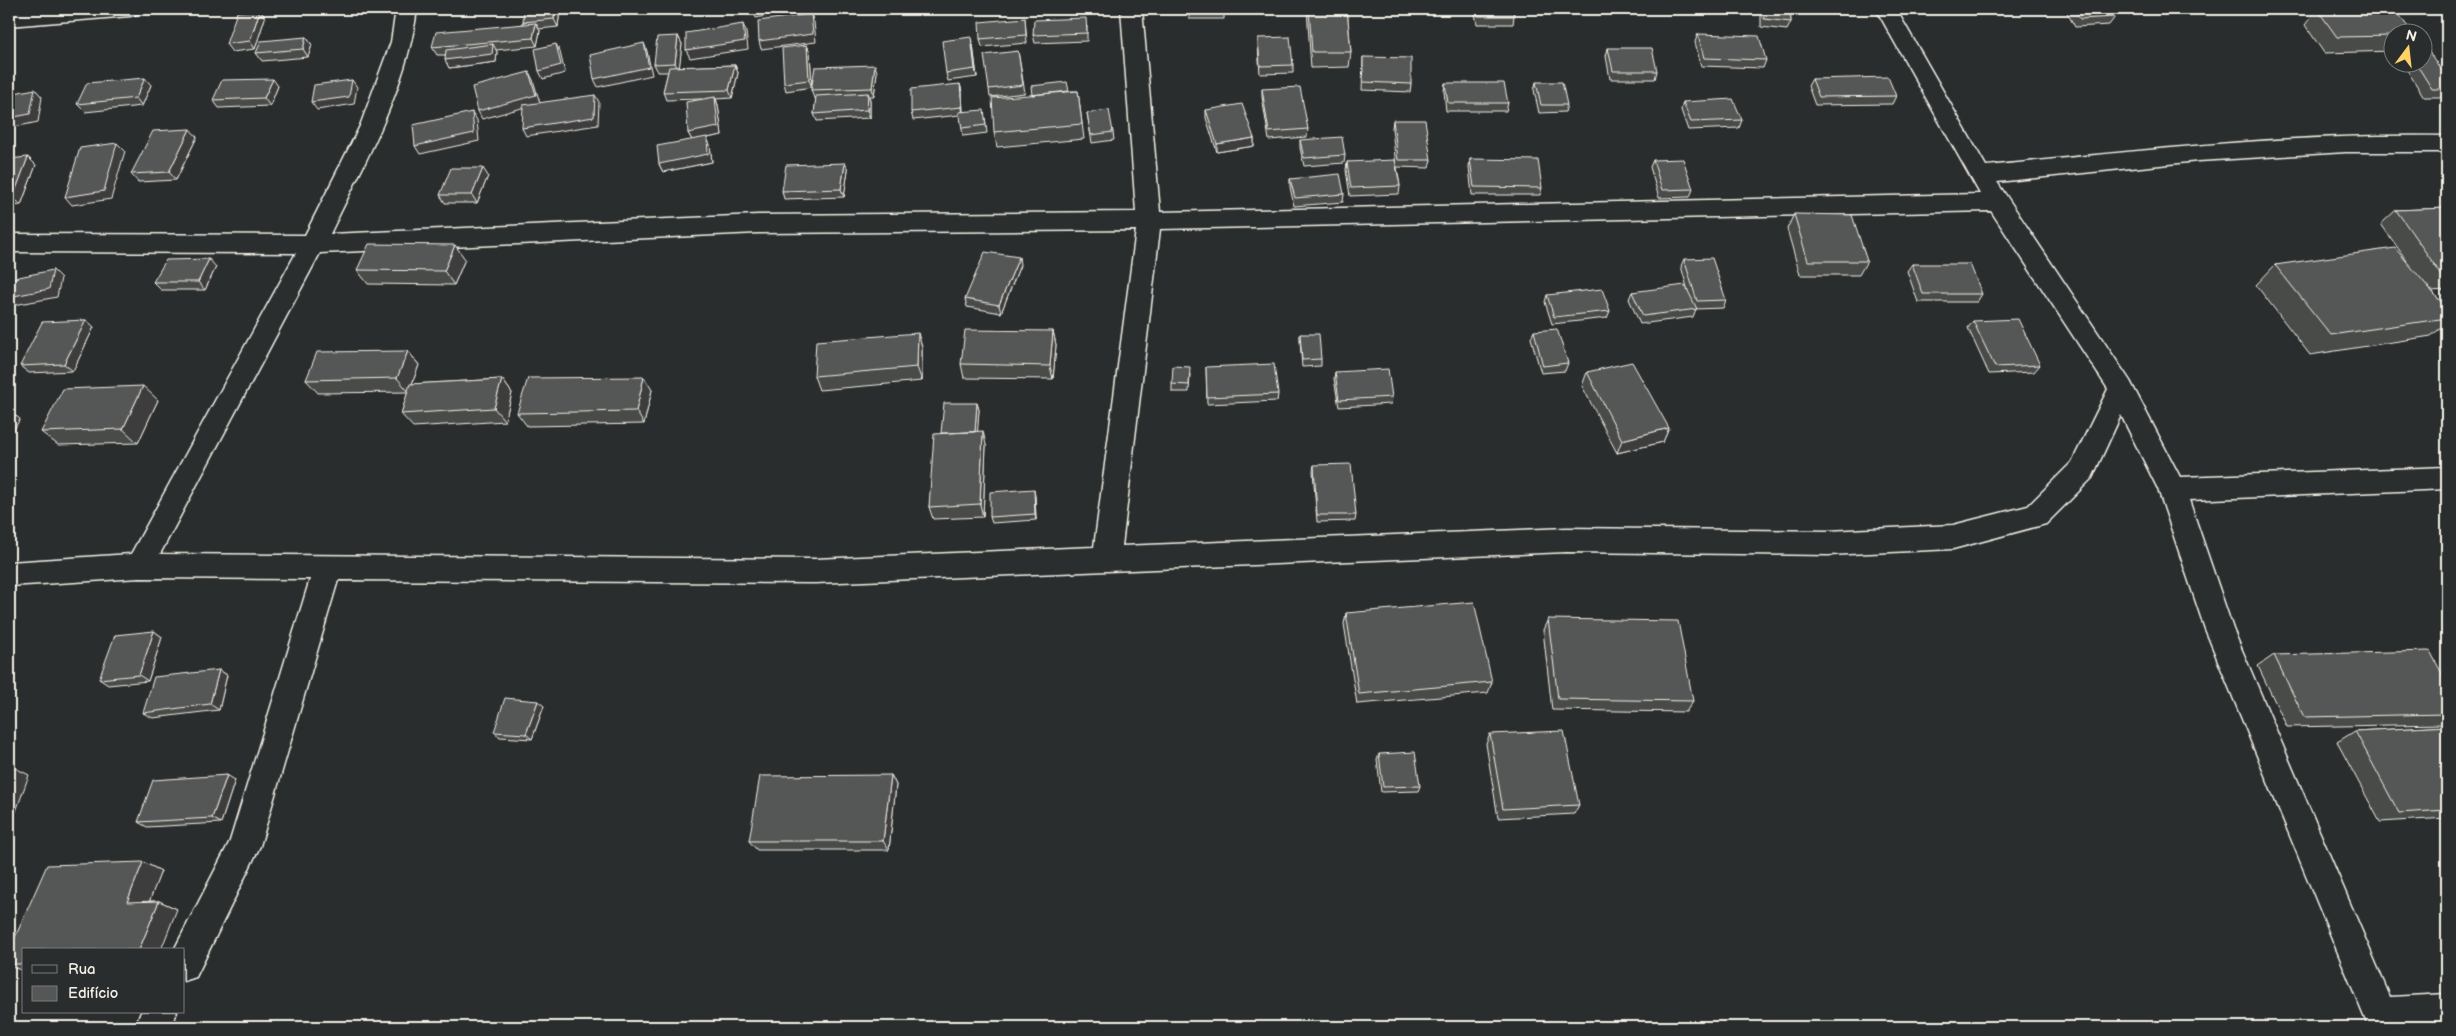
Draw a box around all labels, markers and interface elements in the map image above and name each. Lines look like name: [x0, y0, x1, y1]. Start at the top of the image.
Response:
north arrow: [2384, 22, 2434, 72]
text: N: [2404, 26, 2419, 45]
legend: [22, 948, 185, 1014]
text: Rua: [68, 960, 96, 979]
text: Edifício: [68, 984, 118, 1003]

